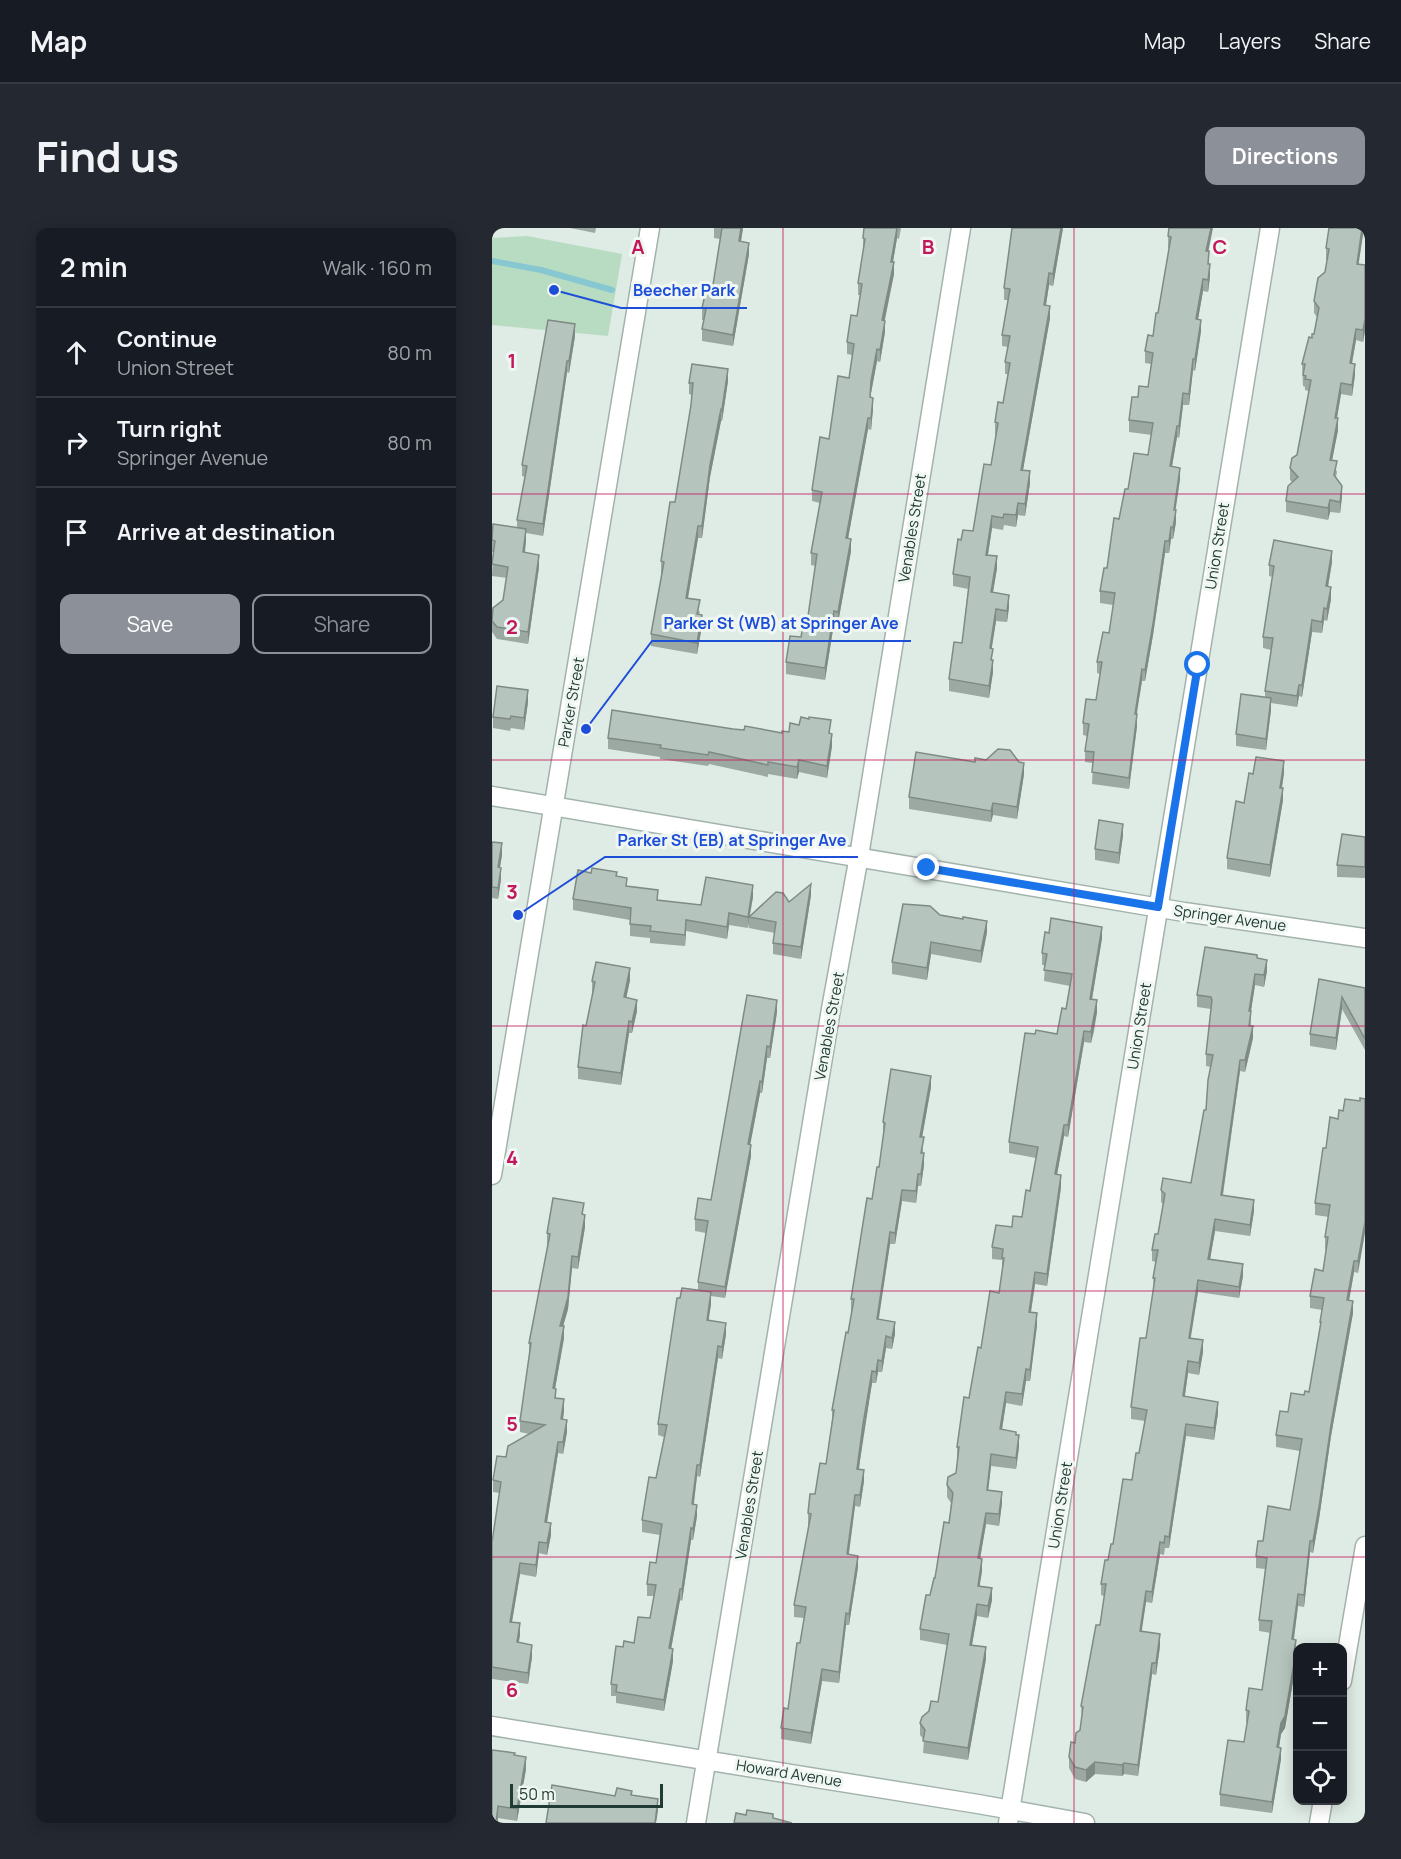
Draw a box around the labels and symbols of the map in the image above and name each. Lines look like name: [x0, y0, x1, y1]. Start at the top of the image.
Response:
text: A: [631, 233, 645, 260]
text: B: [922, 233, 935, 260]
text: C: [1213, 233, 1227, 260]
callout: Beecher Park: [621, 274, 747, 308]
text: Beecher Park: [633, 279, 735, 301]
text: 1: [508, 347, 516, 374]
street label: Venables Street: [893, 472, 931, 584]
street label: Union Street: [1200, 501, 1234, 591]
callout: Parker St (WB) at Springer Ave: [652, 607, 911, 641]
text: Parker St (WB) at Springer Ave: [663, 612, 899, 634]
text: 2: [506, 613, 518, 640]
route start: [1184, 651, 1210, 677]
street label: Parker Street: [553, 655, 589, 749]
callout: Parker St (EB) at Springer Ave: [605, 823, 858, 857]
text: Parker St (EB) at Springer Ave: [618, 829, 847, 851]
route end: [913, 854, 939, 880]
text: 3: [506, 878, 518, 905]
street label: Springer Avenue: [1172, 900, 1288, 936]
street label: Venables Street: [809, 970, 849, 1082]
street label: Union Street: [1122, 981, 1156, 1071]
text: 4: [506, 1144, 518, 1171]
text: 5: [506, 1410, 518, 1437]
street label: Venables Street: [730, 1449, 768, 1561]
street label: Union Street: [1043, 1460, 1077, 1550]
text: 6: [506, 1676, 518, 1703]
street label: Howard Avenue: [735, 1754, 844, 1792]
scale bar: [510, 1781, 663, 1808]

